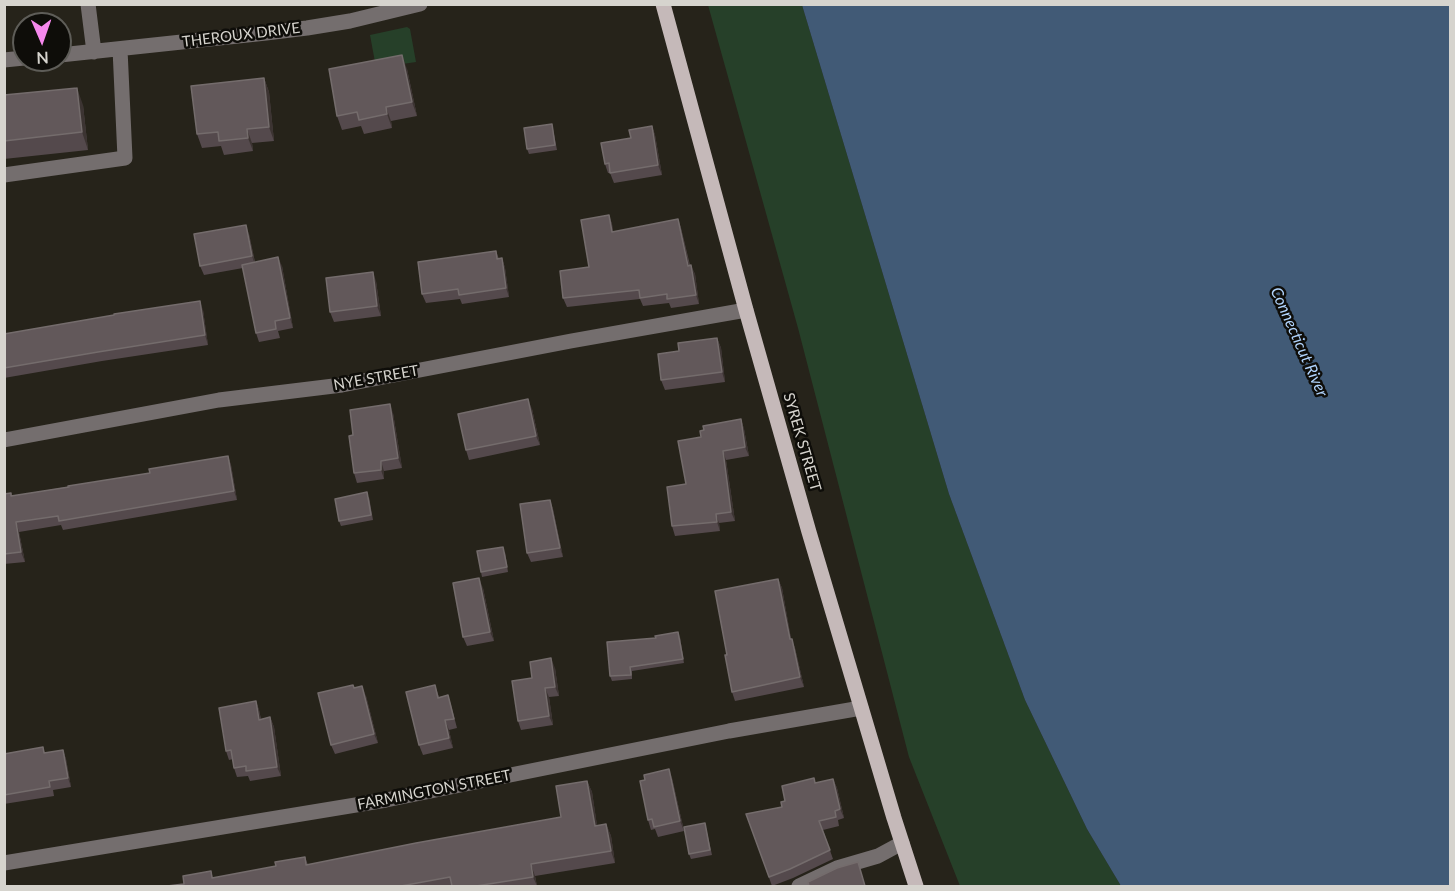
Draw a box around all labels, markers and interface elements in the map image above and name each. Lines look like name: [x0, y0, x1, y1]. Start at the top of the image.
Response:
north arrow: [12, 12, 72, 72]
street label: THEROUX DRIVE: [181, 19, 301, 51]
text: N: [36, 49, 49, 68]
water label: Connecticut River: [1266, 284, 1332, 400]
street label: NYE STREET: [332, 362, 420, 394]
street label: SYREK STREET: [779, 391, 825, 493]
street label: FARMINGTON STREET: [356, 766, 512, 814]

